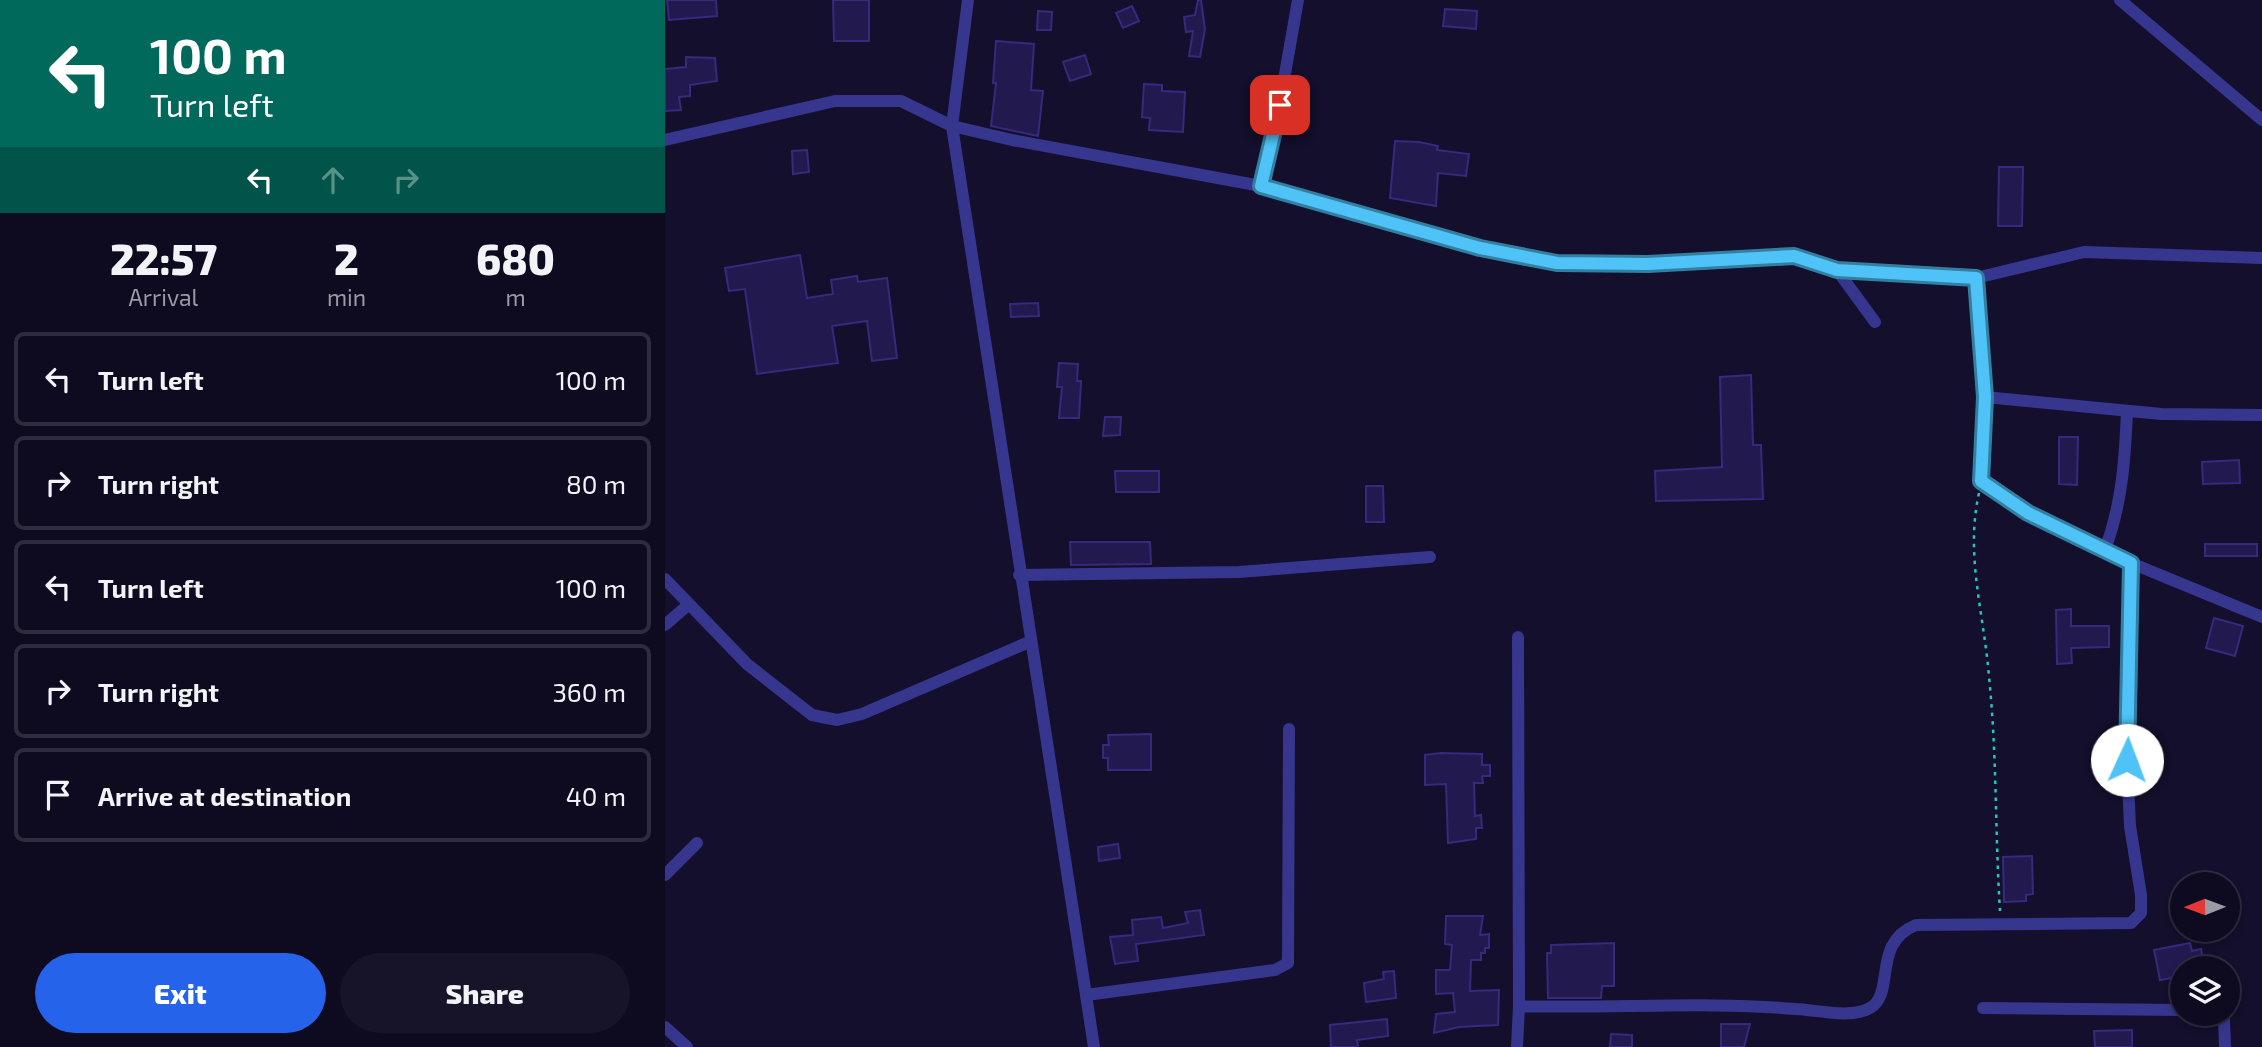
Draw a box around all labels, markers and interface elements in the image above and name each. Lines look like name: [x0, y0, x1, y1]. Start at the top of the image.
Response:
text: 100 m: [150, 25, 287, 84]
icon: left: [35, 28, 126, 119]
pin: [1250, 75, 1310, 135]
text: Turn left: [150, 85, 274, 123]
icon: arrive: [1261, 86, 1299, 124]
icon: left: [241, 161, 279, 199]
icon: ahead: [314, 161, 352, 199]
icon: right: [387, 161, 425, 199]
text: 22:57: [110, 233, 217, 283]
text: 2: [334, 233, 359, 283]
text: 680: [476, 233, 555, 283]
text: Arrival: [128, 283, 198, 311]
text: min: [327, 283, 366, 311]
text: m: [505, 283, 526, 311]
icon: left: [39, 360, 77, 398]
text: Turn left: [98, 364, 204, 395]
text: 100 m: [556, 364, 626, 395]
icon: right: [39, 464, 77, 502]
text: Turn right: [98, 468, 219, 499]
text: 80 m: [566, 468, 626, 499]
icon: left: [39, 568, 77, 606]
text: Turn left: [98, 572, 204, 603]
text: 100 m: [556, 572, 626, 603]
icon: right: [39, 672, 77, 710]
text: Turn right: [98, 676, 219, 707]
text: 360 m: [552, 676, 626, 707]
position arrow: [2090, 723, 2164, 797]
icon: arrive: [39, 776, 77, 814]
text: Arrive at destination: [98, 780, 351, 811]
text: 40 m: [566, 780, 626, 811]
north arrow: [2170, 872, 2240, 942]
map controls: [2170, 872, 2240, 1026]
button: Exit: [35, 953, 326, 1033]
button: Share: [340, 953, 630, 1033]
button: layers: [2170, 956, 2240, 1026]

